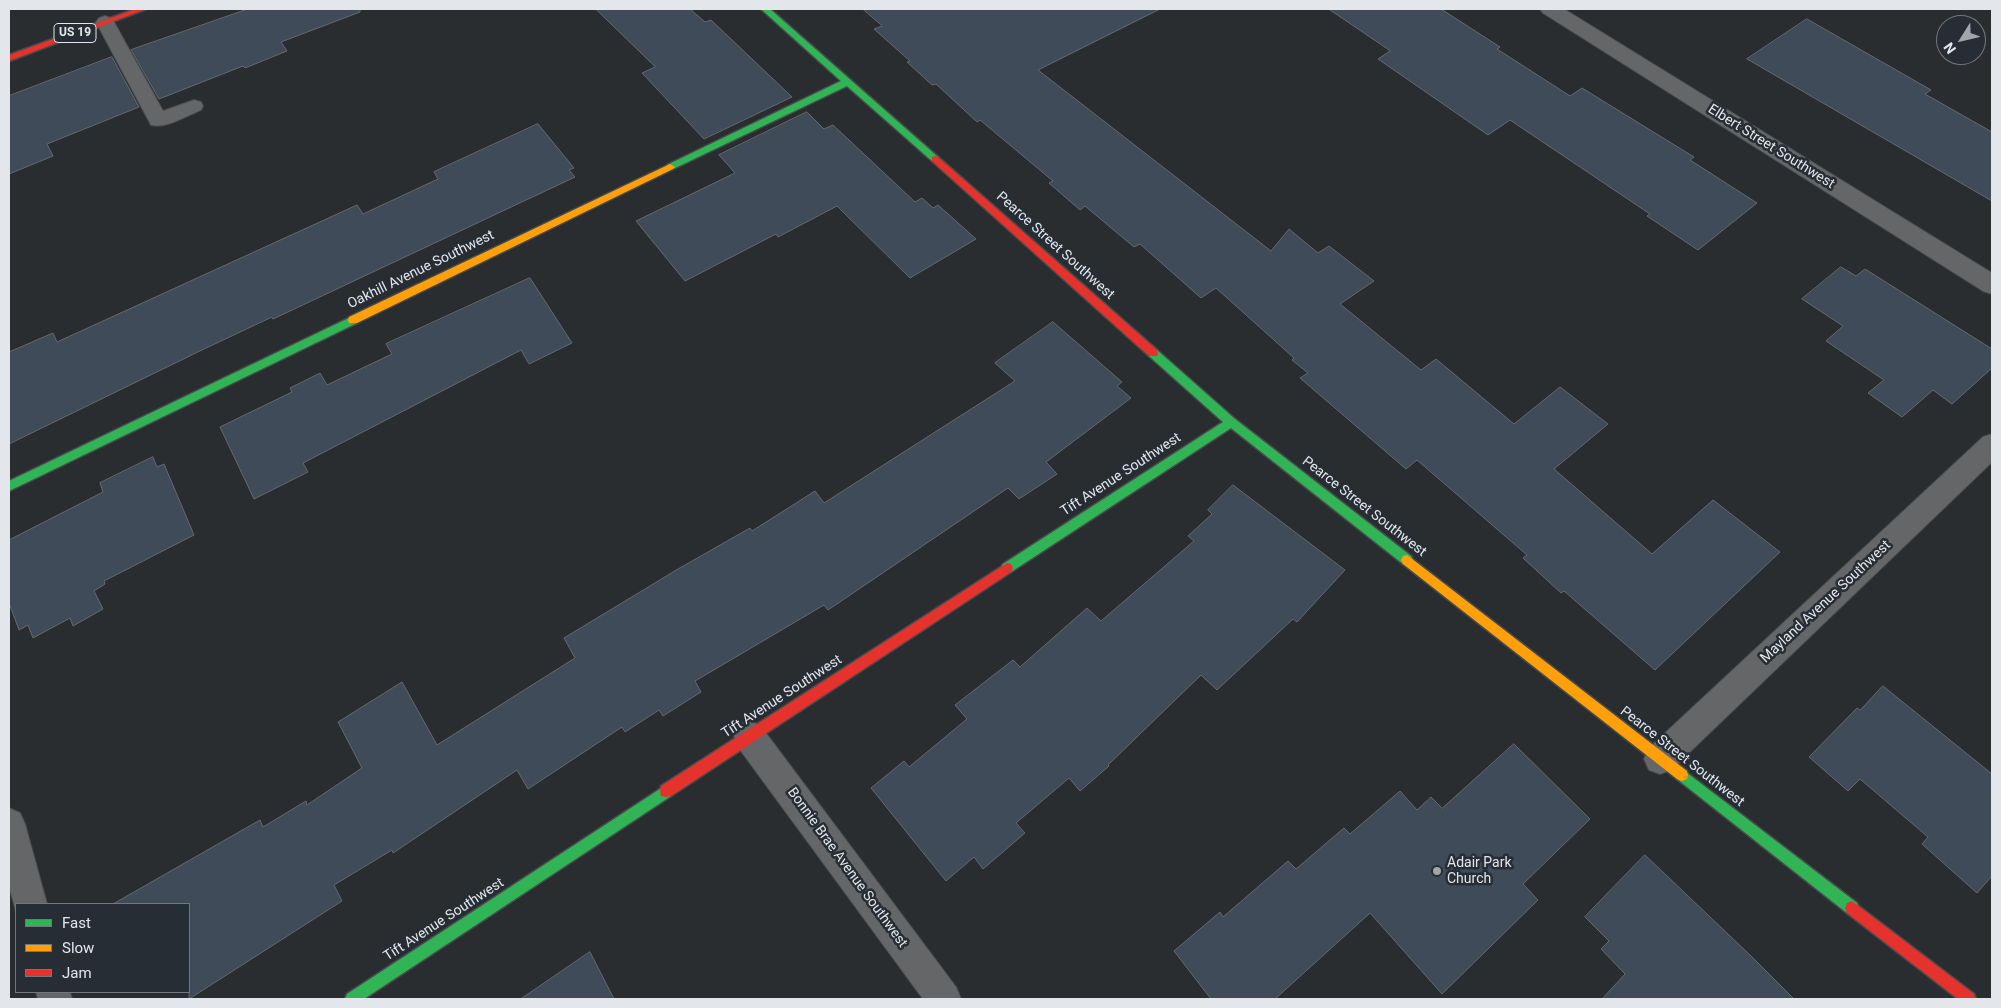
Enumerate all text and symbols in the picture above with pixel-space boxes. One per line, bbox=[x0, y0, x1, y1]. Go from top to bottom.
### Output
north arrow bbox=[1936, 15, 1986, 65]
road number: US 19 bbox=[54, 23, 96, 42]
text: N bbox=[1940, 40, 1959, 57]
street label: Elbert Street Southwest bbox=[1705, 101, 1837, 193]
street label: Pearce Street Southwest bbox=[992, 189, 1118, 303]
street label: Oakhill Avenue Southwest bbox=[345, 227, 497, 313]
street label: Tift Avenue Southwest bbox=[1058, 430, 1184, 520]
street label: Pearce Street Southwest bbox=[1299, 453, 1429, 561]
street label: Mayland Avenue Southwest bbox=[1757, 537, 1895, 667]
street label: Tift Avenue Southwest bbox=[719, 652, 845, 742]
street label: Pearce Street Southwest bbox=[1617, 703, 1747, 811]
street label: Bonnie Brae Avenue Southwest bbox=[783, 785, 911, 951]
place label: Adair Park Church bbox=[1447, 855, 1511, 888]
marker: Adair Park Church bbox=[1431, 865, 1443, 877]
street label: Tift Avenue Southwest bbox=[381, 875, 507, 965]
legend bbox=[15, 903, 190, 993]
text: Fast bbox=[62, 914, 91, 932]
text: Slow bbox=[62, 939, 94, 957]
text: Jam bbox=[62, 964, 92, 982]

